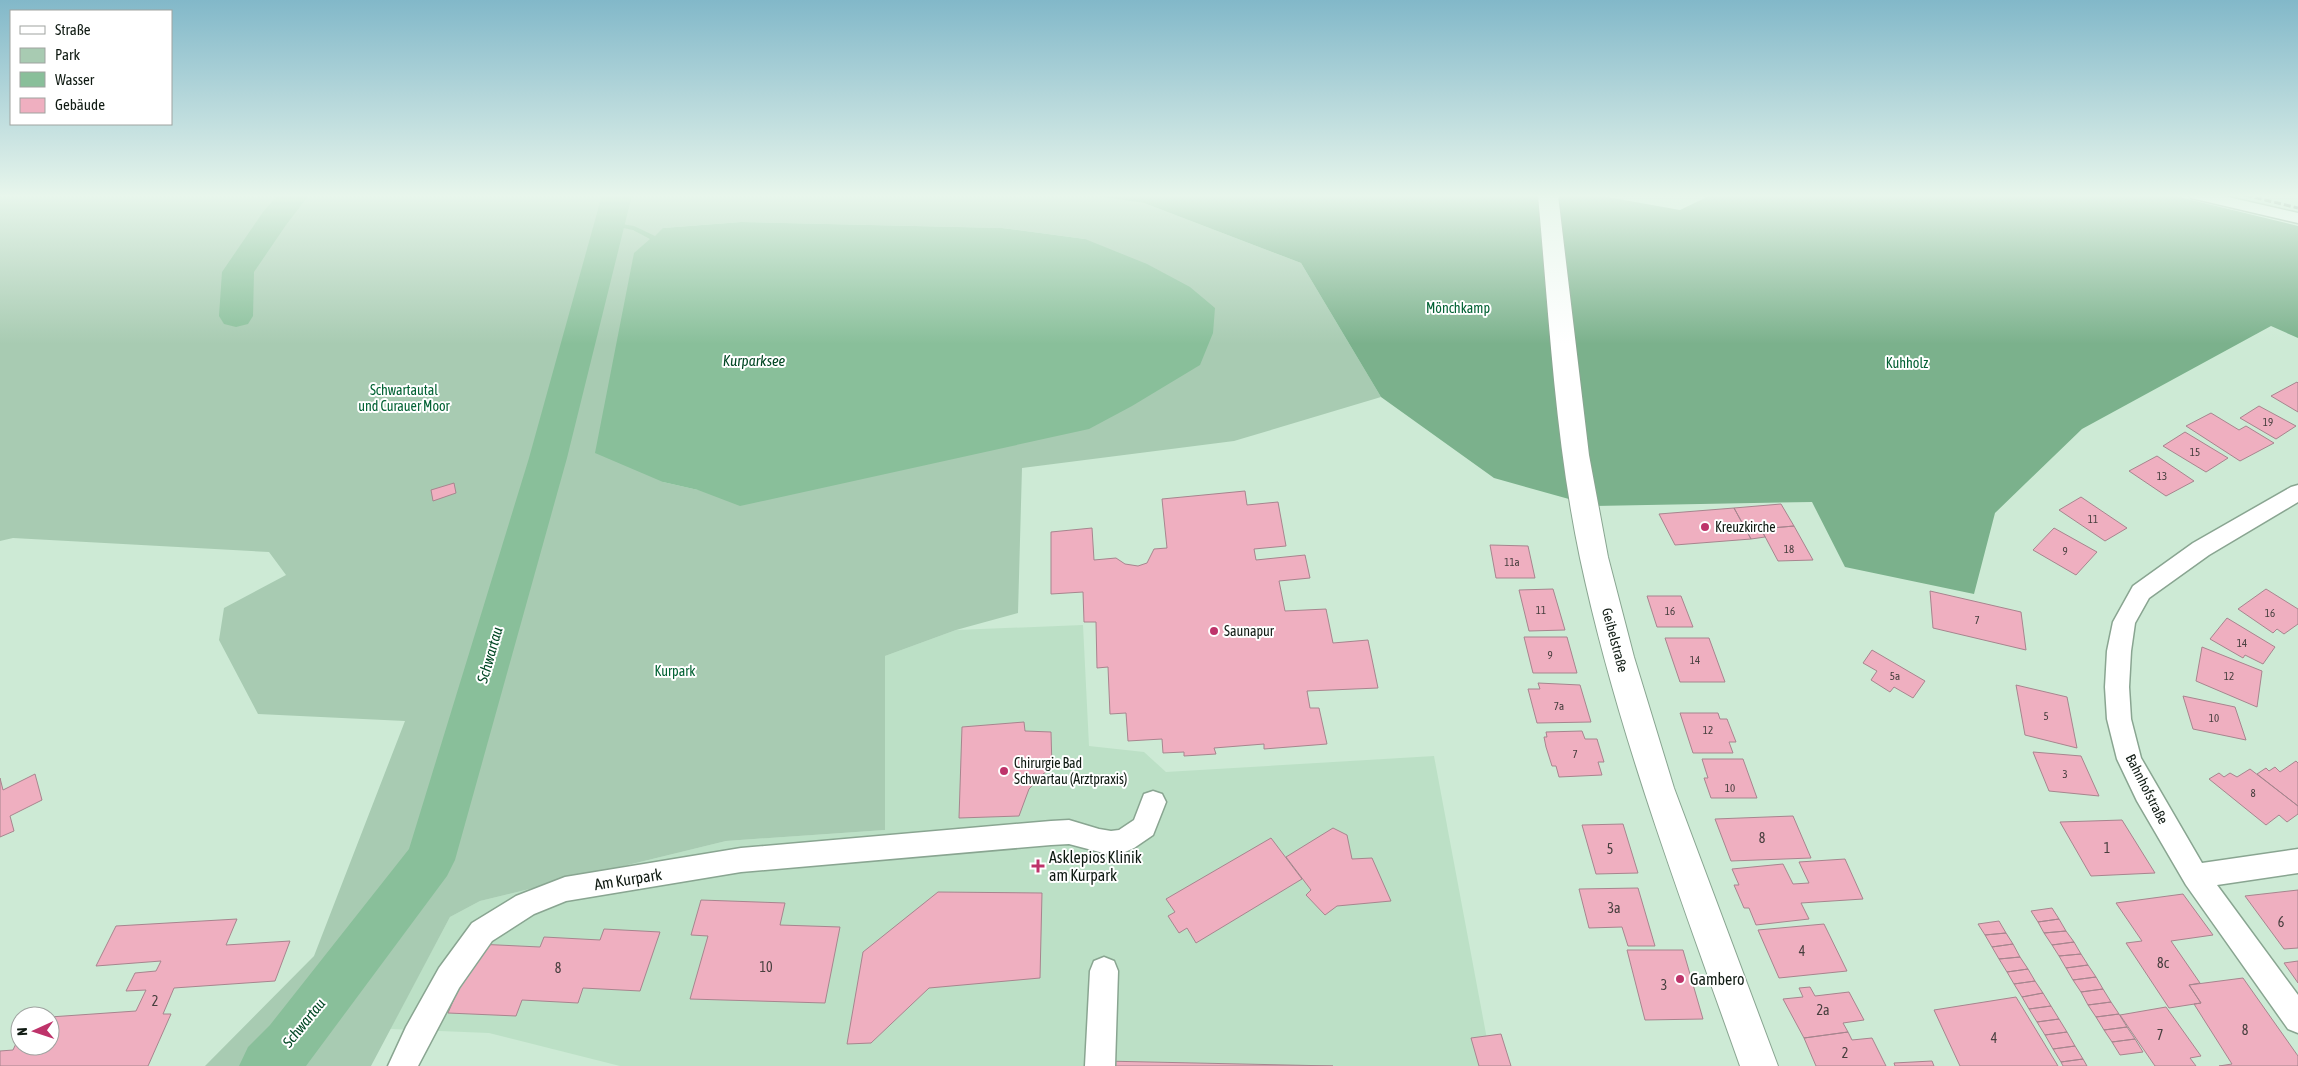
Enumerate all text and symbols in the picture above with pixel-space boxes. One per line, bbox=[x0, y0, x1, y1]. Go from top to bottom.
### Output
legend bbox=[10, 10, 172, 125]
text: Straße bbox=[55, 21, 91, 38]
text: Park bbox=[55, 46, 80, 63]
text: Wasser bbox=[55, 71, 95, 88]
text: Gebäude bbox=[55, 96, 105, 113]
park label: Mönchkamp bbox=[1426, 300, 1490, 316]
water label: Kurparksee bbox=[723, 352, 785, 369]
park label: Kuhholz bbox=[1886, 355, 1928, 371]
park label: Schwartautal und Curauer Moor bbox=[358, 382, 451, 414]
house number: 19 bbox=[2263, 416, 2273, 428]
house number: 15 bbox=[2190, 446, 2200, 458]
house number: 13 bbox=[2157, 470, 2167, 482]
house number: 11 bbox=[2088, 513, 2098, 525]
place label: Kreuzkirche bbox=[1715, 519, 1776, 535]
marker: Kreuzkirche bbox=[1699, 521, 1711, 533]
house number: 18 bbox=[1784, 543, 1794, 555]
house number: 9 bbox=[2062, 545, 2068, 557]
house number: 11a bbox=[1504, 556, 1520, 568]
house number: 11 bbox=[1536, 604, 1546, 616]
house number: 16 bbox=[1665, 605, 1675, 617]
street label: Geibelstraße bbox=[1599, 606, 1631, 674]
house number: 16 bbox=[2265, 607, 2275, 619]
house number: 7 bbox=[1974, 614, 1980, 626]
place label: Saunapur bbox=[1224, 623, 1275, 639]
water label: Schwartau bbox=[473, 625, 506, 686]
marker: Saunapur bbox=[1208, 625, 1220, 637]
house number: 14 bbox=[2237, 637, 2247, 649]
house number: 9 bbox=[1547, 649, 1553, 661]
house number: 14 bbox=[1690, 654, 1700, 666]
park label: Kurpark bbox=[654, 663, 696, 679]
house number: 5a bbox=[1890, 670, 1900, 682]
house number: 12 bbox=[2224, 670, 2234, 682]
house number: 7a bbox=[1554, 700, 1564, 712]
house number: 5 bbox=[2043, 710, 2049, 722]
house number: 10 bbox=[2209, 712, 2219, 724]
house number: 12 bbox=[1703, 724, 1713, 736]
house number: 7 bbox=[1572, 748, 1578, 760]
street label: Bahnhofstraße bbox=[2123, 751, 2171, 827]
place label: Chirurgie Bad Schwartau (Arztpraxis) bbox=[1014, 755, 1127, 787]
marker: Chirurgie Bad Schwartau (Arztpraxis) bbox=[998, 765, 1010, 777]
house number: 3 bbox=[2062, 768, 2068, 780]
house number: 10 bbox=[1725, 782, 1735, 794]
house number: 8 bbox=[2250, 787, 2256, 799]
house number: 8 bbox=[1759, 830, 1766, 846]
house number: 1 bbox=[2104, 840, 2110, 856]
house number: 5 bbox=[1607, 841, 1613, 857]
place label: Asklepios Klinik am Kurpark bbox=[1049, 848, 1142, 885]
marker: Asklepios Klinik am Kurpark bbox=[1031, 859, 1045, 873]
street label: Am Kurpark bbox=[593, 865, 663, 894]
house number: 3a bbox=[1607, 900, 1621, 916]
house number: 6 bbox=[2278, 914, 2285, 930]
house number: 4 bbox=[1799, 943, 1806, 959]
house number: 8c bbox=[2157, 955, 2170, 971]
house number: 10 bbox=[759, 959, 773, 975]
house number: 8 bbox=[555, 960, 562, 976]
place label: Gambero bbox=[1690, 970, 1745, 988]
marker: Gambero bbox=[1674, 973, 1686, 985]
house number: 3 bbox=[1661, 977, 1667, 993]
house number: 2 bbox=[152, 993, 158, 1009]
water label: Schwartau bbox=[278, 995, 328, 1051]
house number: 2a bbox=[1816, 1002, 1830, 1018]
north arrow bbox=[10, 1006, 60, 1056]
house number: 8 bbox=[2242, 1022, 2249, 1038]
text: N bbox=[14, 1027, 30, 1036]
house number: 7 bbox=[2157, 1027, 2163, 1043]
house number: 4 bbox=[1991, 1030, 1998, 1046]
house number: 2 bbox=[1842, 1045, 1848, 1061]

